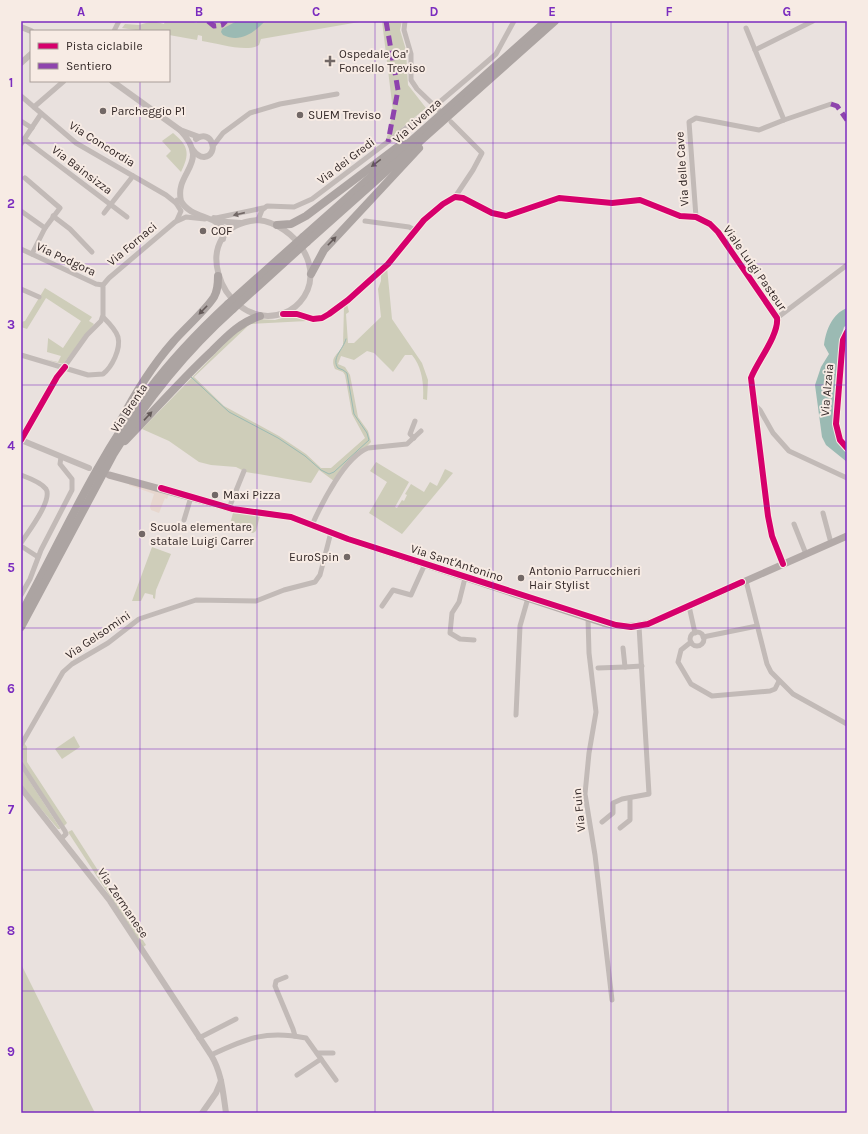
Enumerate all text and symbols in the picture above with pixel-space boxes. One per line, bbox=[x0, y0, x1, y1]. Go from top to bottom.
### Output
text: A bbox=[77, 4, 85, 19]
text: B bbox=[195, 4, 203, 19]
text: C bbox=[312, 4, 320, 19]
text: D bbox=[430, 4, 439, 19]
text: E bbox=[548, 4, 556, 19]
text: F bbox=[665, 4, 673, 19]
text: G bbox=[783, 4, 791, 19]
legend bbox=[30, 30, 170, 82]
text: Pista ciclabile bbox=[66, 39, 143, 53]
place label: Ospedale Ca' Foncello Treviso bbox=[339, 47, 425, 75]
marker: Ospedale Ca' Foncello Treviso bbox=[324, 55, 336, 67]
text: Sentiero bbox=[66, 59, 112, 73]
text: 1 bbox=[9, 75, 13, 90]
street label: Via Livenza bbox=[390, 95, 444, 147]
place label: Parcheggio P1 bbox=[111, 104, 185, 118]
marker: Parcheggio P1 bbox=[98, 106, 108, 116]
place label: SUEM Treviso bbox=[308, 108, 381, 122]
marker: SUEM Treviso bbox=[295, 110, 305, 120]
street label: Via Concordia bbox=[66, 118, 138, 170]
street label: Via delle Cave bbox=[672, 131, 692, 207]
street label: Via dei Gredi bbox=[314, 135, 378, 187]
street label: Via Bainsizza bbox=[49, 143, 115, 197]
one-way arrow bbox=[370, 159, 381, 167]
text: 2 bbox=[7, 196, 15, 211]
one-way arrow bbox=[233, 211, 245, 217]
street label: Via Fornaci bbox=[104, 219, 160, 269]
street label: Viale Luigi Pasteur bbox=[720, 223, 790, 314]
place label: COF bbox=[211, 224, 232, 238]
marker: COF bbox=[198, 226, 208, 236]
one-way arrow bbox=[327, 236, 337, 246]
street label: Via Podgora bbox=[34, 239, 98, 279]
one-way arrow bbox=[198, 305, 207, 315]
text: 3 bbox=[7, 317, 15, 332]
street label: Via Alzaia bbox=[818, 363, 836, 417]
street label: Via Brenta bbox=[108, 381, 150, 435]
one-way arrow bbox=[144, 411, 153, 421]
text: 4 bbox=[7, 438, 15, 453]
place label: Maxi Pizza bbox=[223, 488, 281, 502]
marker: Maxi Pizza bbox=[210, 490, 220, 500]
place label: Scuola elementare statale Luigi Carrer bbox=[150, 520, 254, 548]
marker: Scuola elementare statale Luigi Carrer bbox=[137, 529, 147, 539]
street label: Via Sant'Antonino bbox=[409, 541, 505, 585]
place label: EuroSpin bbox=[289, 550, 339, 564]
marker: EuroSpin bbox=[342, 552, 352, 562]
text: 5 bbox=[7, 560, 15, 575]
place label: Antonio Parrucchieri Hair Stylist bbox=[529, 564, 641, 592]
marker: Antonio Parrucchieri Hair Stylist bbox=[516, 573, 526, 583]
street label: Via Gelsomini bbox=[63, 608, 133, 662]
text: 6 bbox=[7, 681, 15, 696]
street label: Via Fuin bbox=[570, 787, 588, 833]
text: 7 bbox=[8, 802, 15, 817]
street label: Via Zermanese bbox=[95, 865, 151, 941]
text: 8 bbox=[7, 923, 15, 938]
text: 9 bbox=[7, 1044, 15, 1059]

